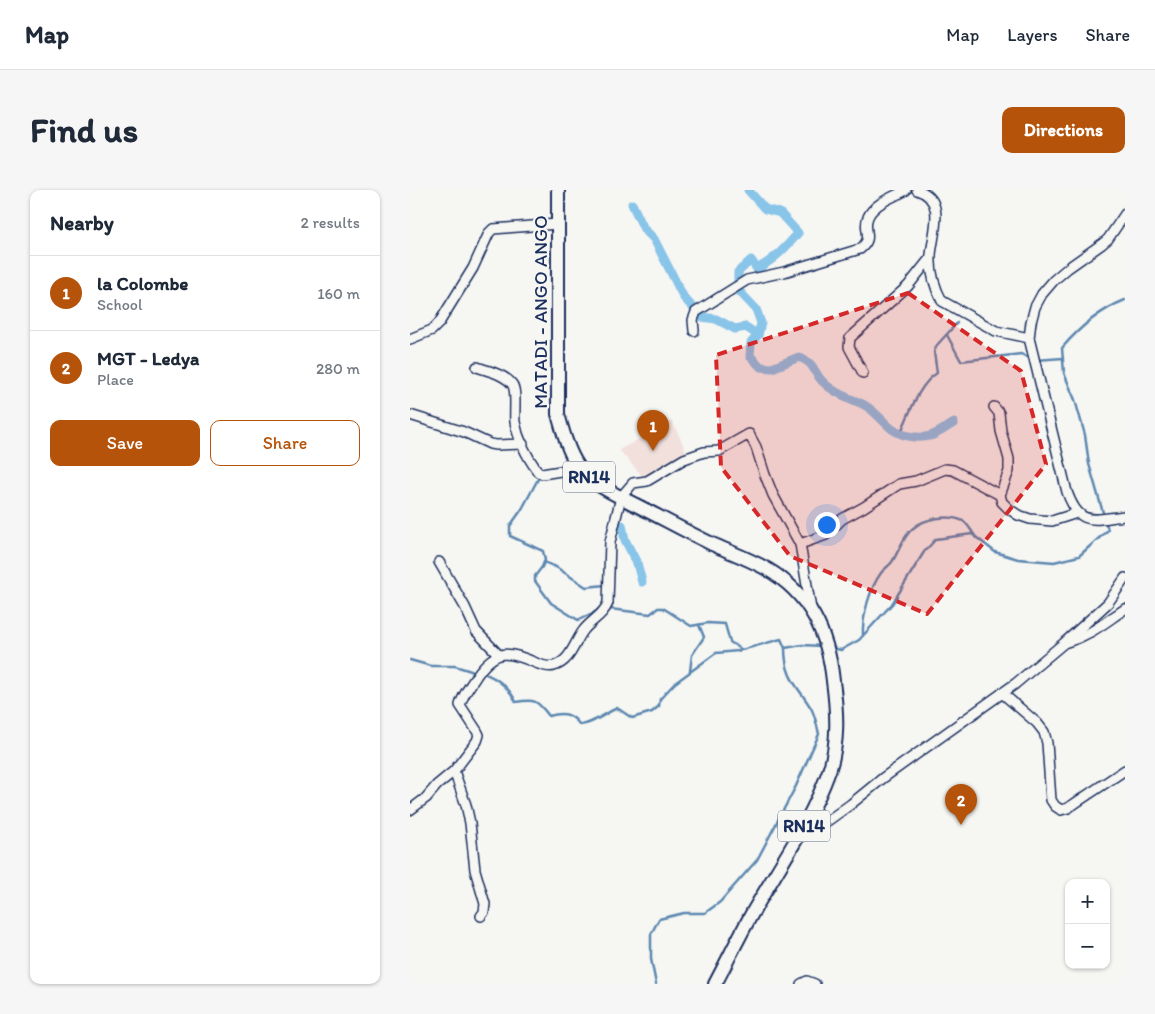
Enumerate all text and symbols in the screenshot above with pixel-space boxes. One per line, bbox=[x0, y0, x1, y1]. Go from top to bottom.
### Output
text: Map bbox=[25, 20, 69, 49]
text: Map bbox=[946, 24, 979, 46]
text: Layers bbox=[1007, 24, 1057, 46]
text: Share bbox=[1085, 24, 1130, 46]
button: Directions bbox=[1002, 107, 1125, 153]
text: Find us bbox=[30, 109, 138, 151]
text: Nearby bbox=[50, 210, 114, 235]
text: 2 results bbox=[300, 213, 360, 232]
street label: MATADI - ANGO ANGO bbox=[529, 215, 552, 409]
text: la Colombe bbox=[97, 272, 188, 295]
text: 1 bbox=[62, 284, 70, 303]
text: 160 m bbox=[317, 284, 360, 303]
text: School bbox=[97, 295, 143, 314]
text: MGT - Ledya bbox=[97, 347, 199, 370]
text: 2 bbox=[62, 359, 70, 378]
text: 280 m bbox=[316, 359, 360, 378]
text: Place bbox=[97, 370, 134, 389]
pin: 1 bbox=[637, 410, 669, 451]
button: Save bbox=[50, 420, 200, 466]
button: Share bbox=[210, 420, 360, 466]
road number: RN14 bbox=[563, 462, 615, 492]
your location bbox=[814, 512, 840, 538]
pin: 2 bbox=[945, 784, 977, 825]
road number: RN14 bbox=[778, 810, 830, 842]
map controls bbox=[1065, 879, 1110, 969]
button: + bbox=[1065, 879, 1110, 924]
button: − bbox=[1065, 924, 1110, 969]

